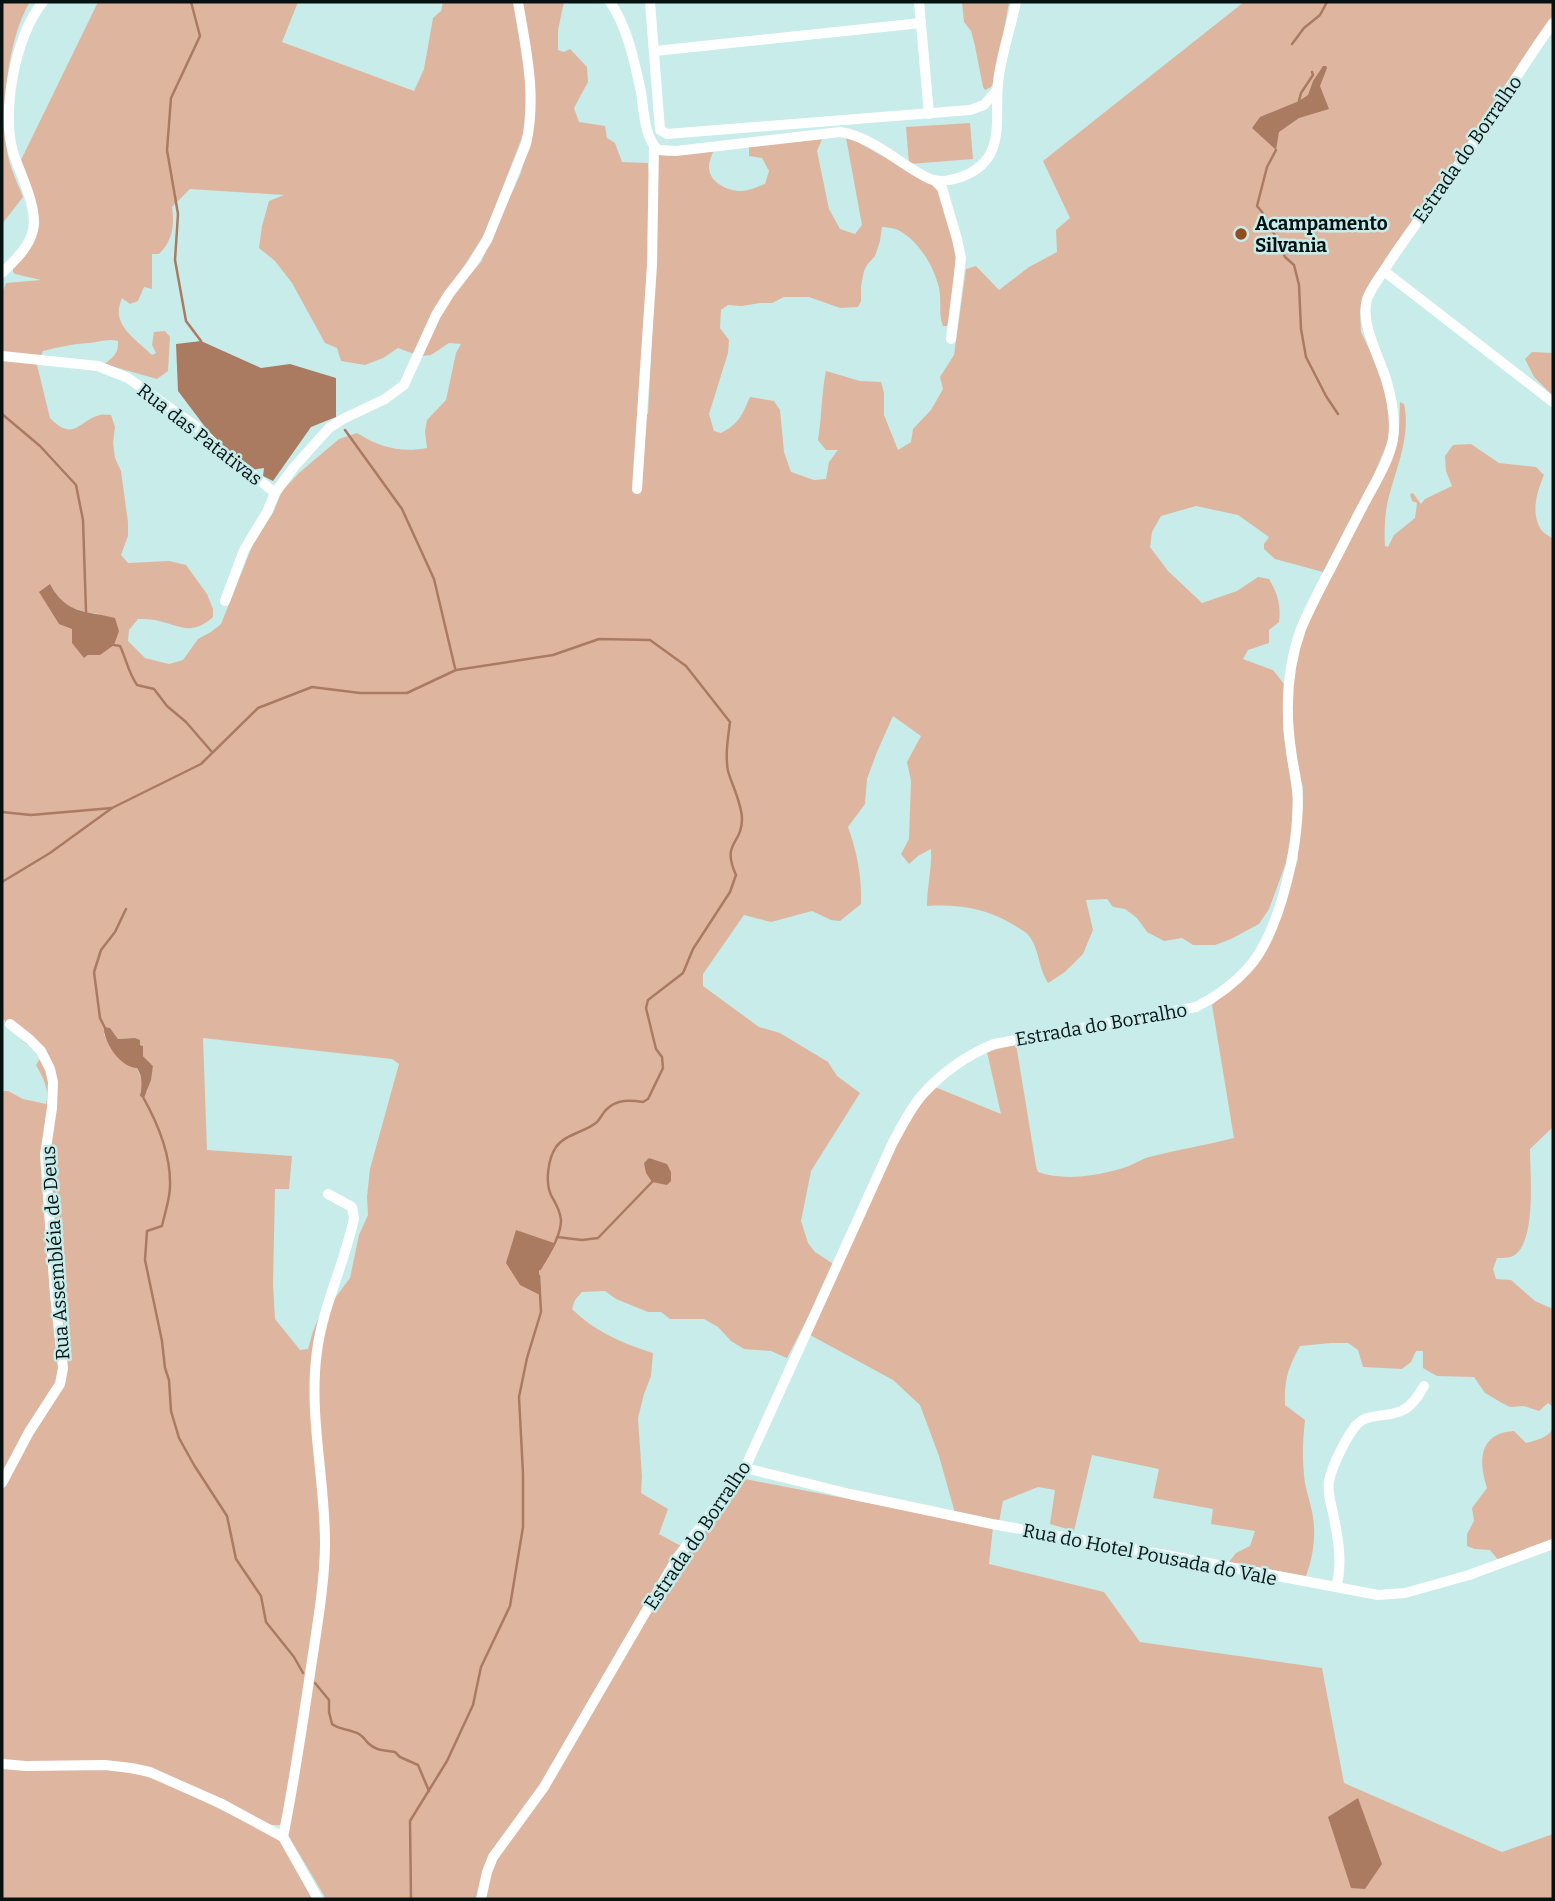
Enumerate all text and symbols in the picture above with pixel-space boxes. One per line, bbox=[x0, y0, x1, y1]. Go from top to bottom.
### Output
street label: Estrada do Borralho bbox=[1408, 71, 1527, 227]
place label: Acampamento Silvania bbox=[1255, 212, 1388, 257]
marker: Acampamento Silvania bbox=[1233, 226, 1249, 242]
street label: Rua das Patativas bbox=[133, 379, 267, 490]
street label: Estrada do Borralho bbox=[1013, 998, 1189, 1051]
street label: Rua Assembléia de Deus bbox=[37, 1145, 74, 1361]
street label: Estrada do Borralho bbox=[639, 1457, 756, 1614]
street label: Rua do Hotel Pousada do Vale bbox=[1021, 1519, 1279, 1590]

